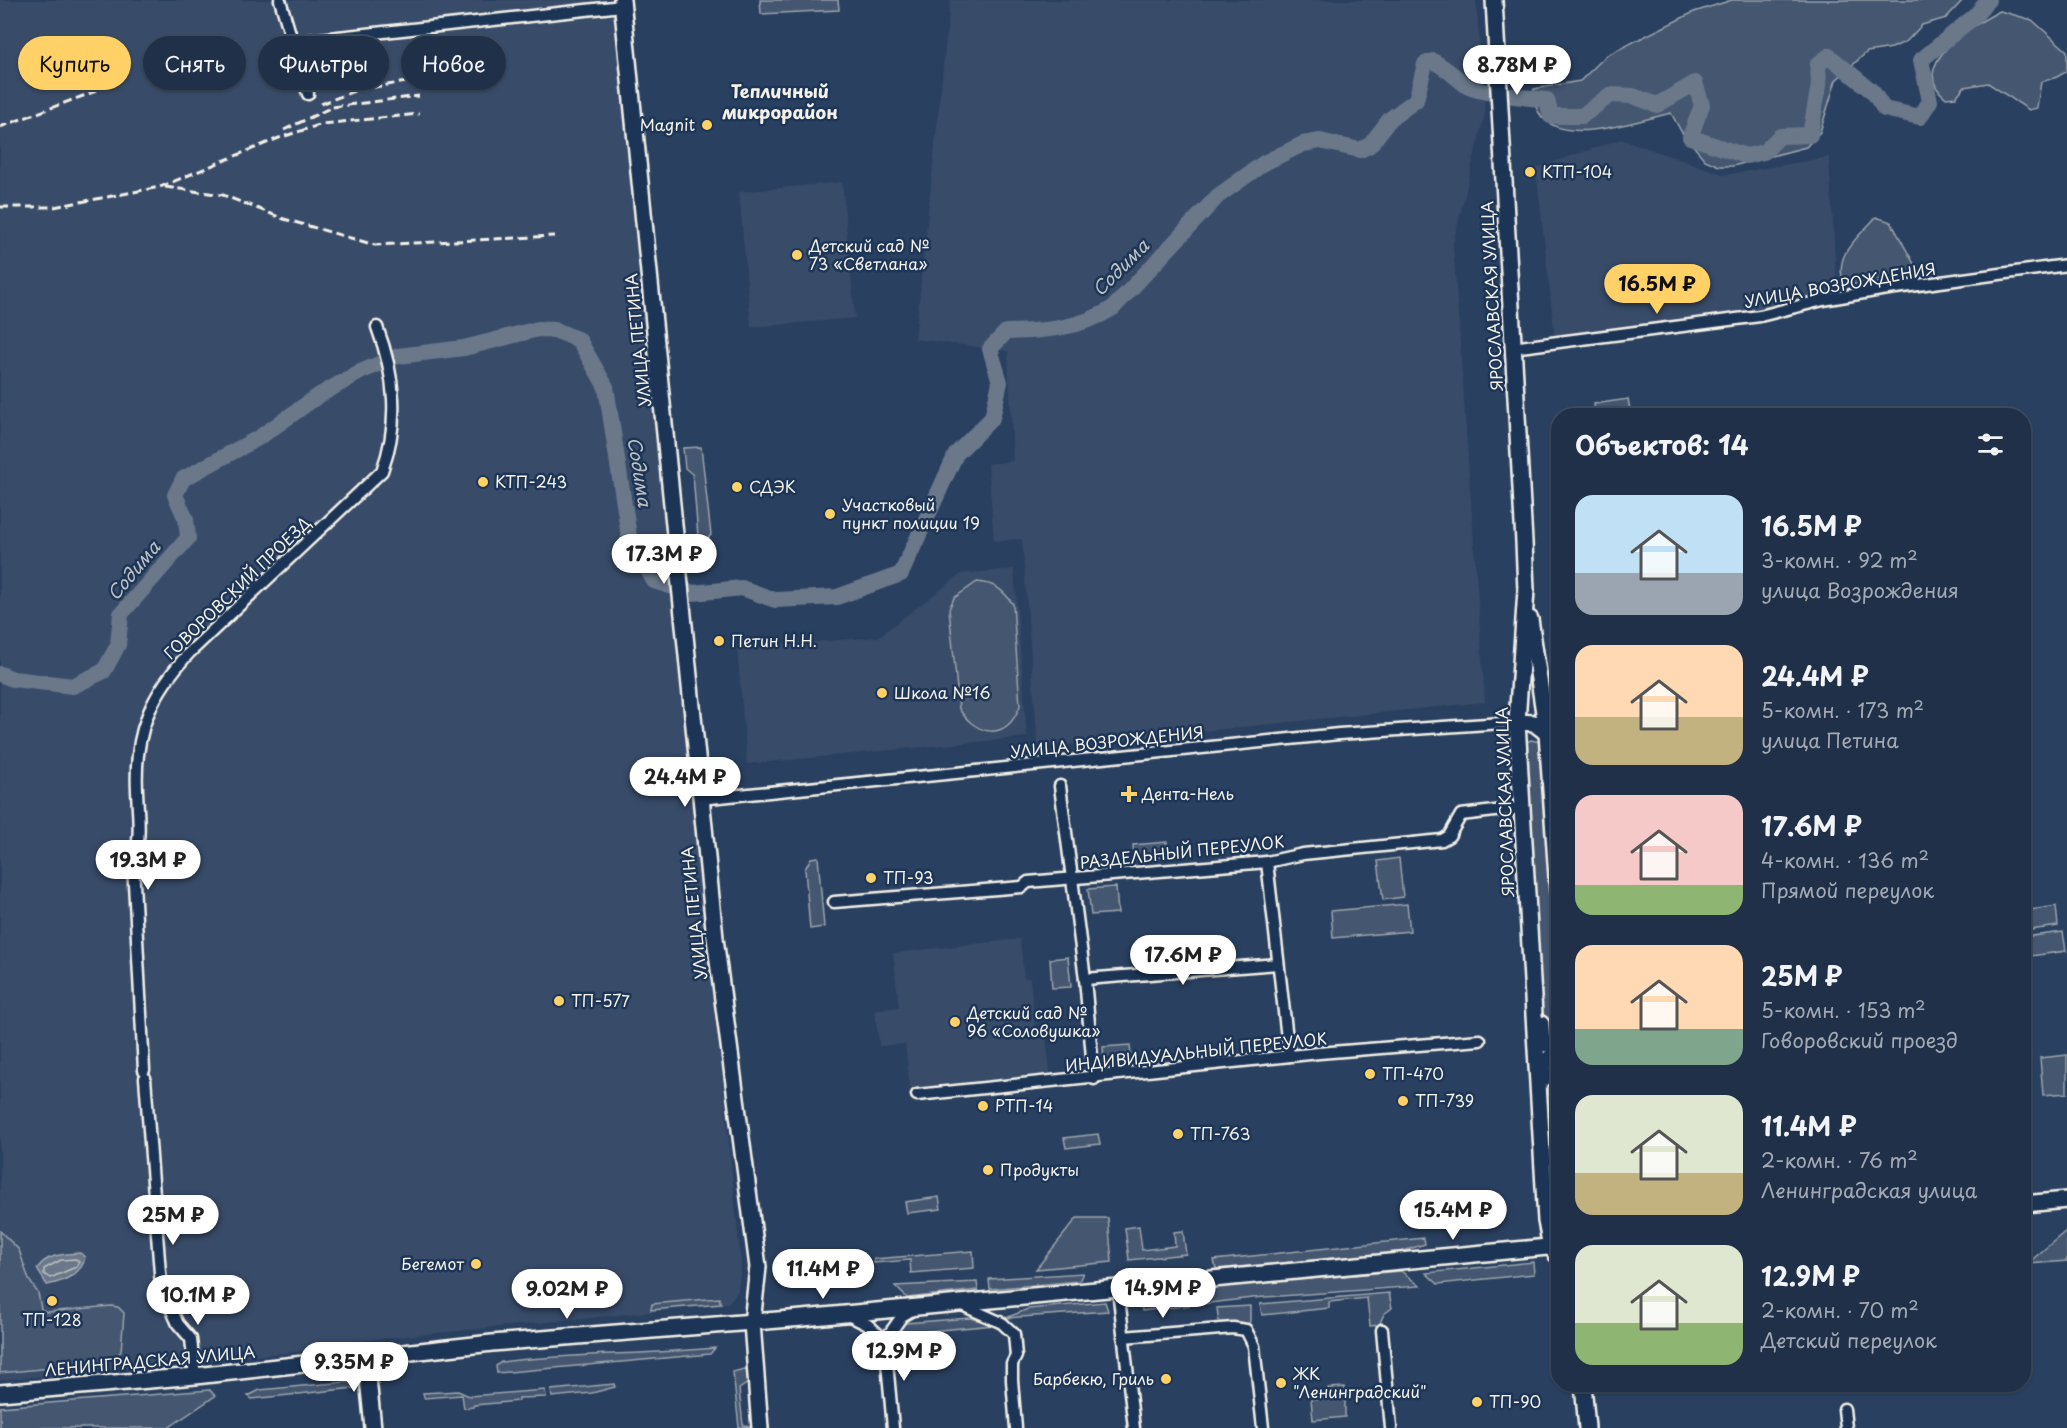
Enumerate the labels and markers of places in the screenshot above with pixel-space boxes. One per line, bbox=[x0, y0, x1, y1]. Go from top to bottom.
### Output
pin: 8.78M ₽ bbox=[1462, 45, 1572, 96]
place label: Magnit bbox=[640, 112, 695, 136]
marker: Magnit bbox=[700, 118, 714, 132]
place label: КТП-104 bbox=[1542, 159, 1612, 183]
marker: КТП-104 bbox=[1523, 165, 1537, 179]
place label: Детский сад № 73 «Светлана» bbox=[808, 233, 930, 275]
marker: Детский сад № 73 «Светлана» bbox=[790, 248, 804, 262]
pin: 16.5M ₽ bbox=[1602, 264, 1712, 315]
place label: КТП-243 bbox=[495, 469, 567, 493]
place label: СДЭК bbox=[749, 474, 796, 498]
marker: КТП-243 bbox=[476, 475, 490, 489]
marker: СДЭК bbox=[730, 480, 744, 494]
place label: Участковый пункт полиции 19 bbox=[842, 492, 980, 534]
marker: Участковый пункт полиции 19 bbox=[823, 507, 837, 521]
pin: 17.3M ₽ bbox=[609, 534, 719, 585]
place label: Петин Н.Н. bbox=[731, 628, 817, 652]
marker: Петин Н.Н. bbox=[712, 634, 726, 648]
place label: Школа №16 bbox=[894, 680, 991, 704]
marker: Школа №16 bbox=[875, 686, 889, 700]
pin: 24.4M ₽ bbox=[630, 757, 740, 808]
place label: Дента-Нель bbox=[1141, 781, 1234, 805]
marker: Дента-Нель bbox=[1120, 785, 1138, 803]
pin: 19.3M ₽ bbox=[93, 840, 203, 891]
place label: ТП-93 bbox=[883, 865, 934, 889]
marker: ТП-93 bbox=[864, 871, 878, 885]
pin: 17.6M ₽ bbox=[1128, 935, 1238, 986]
place label: ТП-577 bbox=[571, 988, 630, 1012]
marker: ТП-577 bbox=[552, 994, 566, 1008]
place label: Детский сад № 96 «Соловушка» bbox=[966, 1000, 1100, 1042]
marker: Детский сад № 96 «Соловушка» bbox=[948, 1015, 962, 1029]
place label: ТП-470 bbox=[1382, 1061, 1444, 1085]
marker: ТП-470 bbox=[1363, 1067, 1377, 1081]
place label: ТП-739 bbox=[1415, 1088, 1474, 1112]
place label: РТП-14 bbox=[995, 1093, 1053, 1117]
marker: ТП-739 bbox=[1396, 1094, 1410, 1108]
marker: РТП-14 bbox=[976, 1099, 990, 1113]
place label: ТП-763 bbox=[1190, 1121, 1250, 1145]
marker: ТП-763 bbox=[1171, 1127, 1185, 1141]
place label: Продукты bbox=[1000, 1157, 1079, 1181]
marker: Продукты bbox=[981, 1163, 995, 1177]
pin: 15.4M ₽ bbox=[1398, 1190, 1508, 1241]
pin: 25M ₽ bbox=[131, 1195, 215, 1246]
pin: 11.4M ₽ bbox=[768, 1249, 878, 1300]
place label: Бегемот bbox=[401, 1251, 464, 1275]
marker: Бегемот bbox=[469, 1257, 483, 1271]
pin: 14.9M ₽ bbox=[1108, 1268, 1218, 1319]
pin: 9.02M ₽ bbox=[512, 1269, 622, 1320]
pin: 10.1M ₽ bbox=[143, 1275, 253, 1326]
marker: ТП-128 bbox=[45, 1294, 59, 1308]
place label: ТП-128 bbox=[22, 1307, 82, 1331]
pin: 12.9M ₽ bbox=[849, 1331, 959, 1382]
pin: 9.35M ₽ bbox=[299, 1342, 409, 1393]
place label: ЖК "Ленинградский" bbox=[1292, 1361, 1427, 1403]
place label: Барбекю, Гриль bbox=[1033, 1366, 1154, 1390]
marker: Барбекю, Гриль bbox=[1159, 1372, 1173, 1386]
marker: ЖК "Ленинградский" bbox=[1274, 1376, 1288, 1390]
place label: ТП-90 bbox=[1489, 1389, 1541, 1413]
marker: ТП-90 bbox=[1470, 1395, 1484, 1409]

